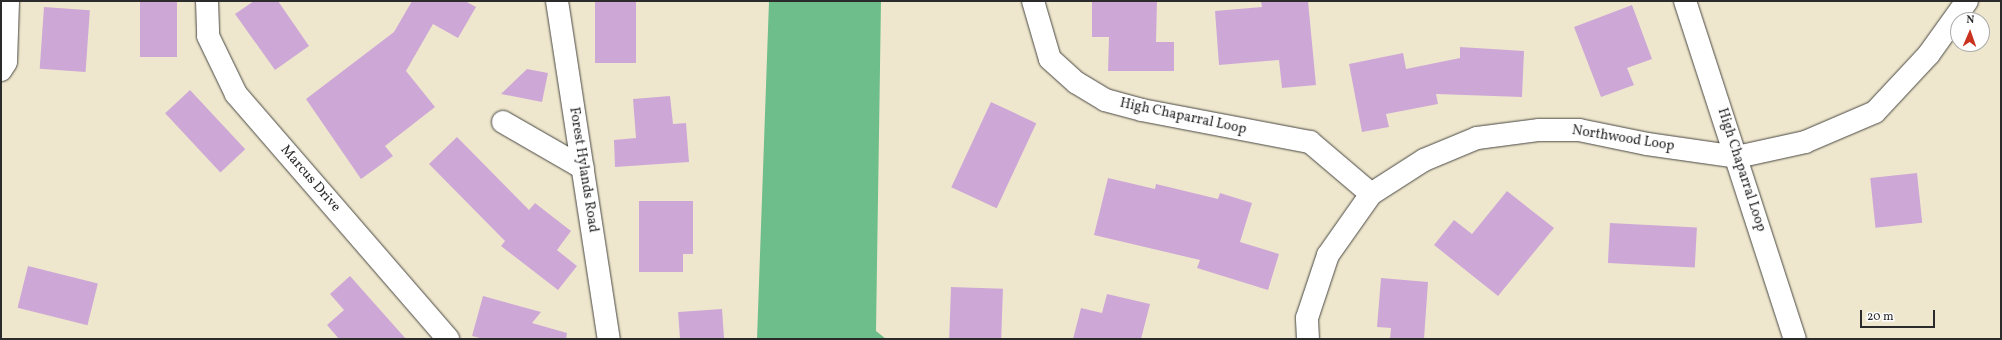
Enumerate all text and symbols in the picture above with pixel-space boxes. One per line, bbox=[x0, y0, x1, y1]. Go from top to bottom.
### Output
north arrow bbox=[1950, 12, 1990, 52]
text: N bbox=[1966, 13, 1975, 28]
street label: High Chaparral Loop bbox=[1118, 95, 1248, 139]
street label: Forest Hylands Road bbox=[565, 106, 601, 234]
street label: High Chaparral Loop bbox=[1713, 106, 1769, 234]
street label: Northwood Loop bbox=[1571, 123, 1675, 155]
street label: Marcus Drive bbox=[276, 142, 344, 216]
scale bar bbox=[1862, 302, 1937, 328]
text: 20 m bbox=[1867, 309, 1894, 325]

